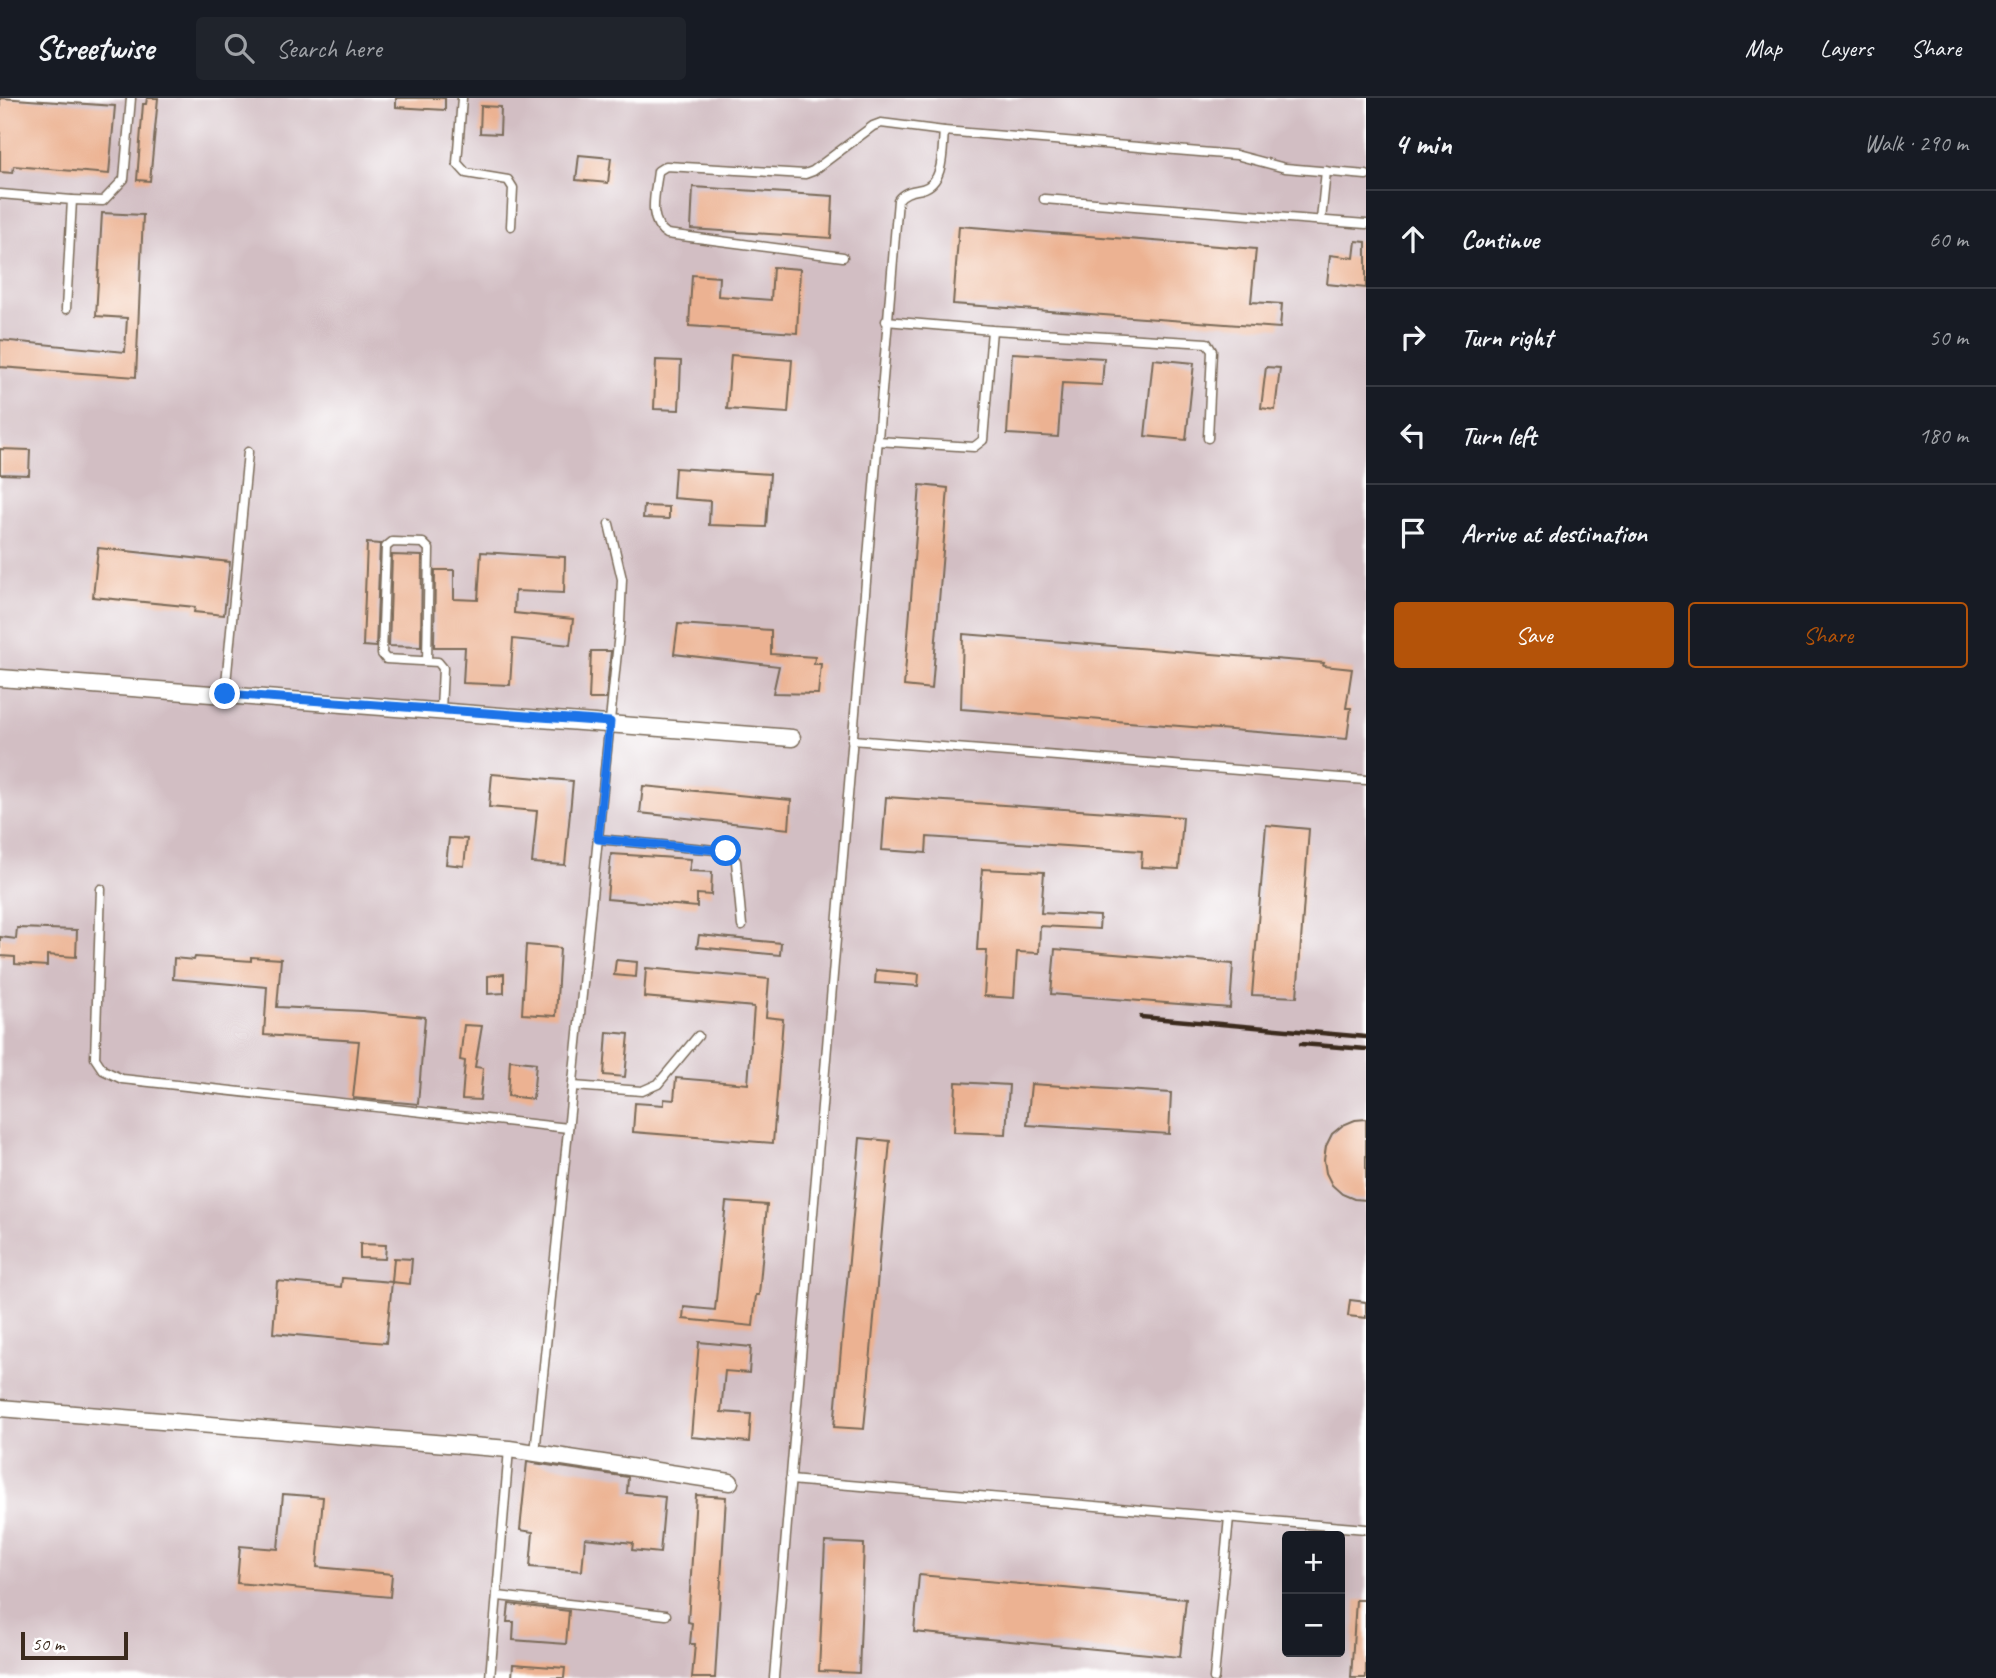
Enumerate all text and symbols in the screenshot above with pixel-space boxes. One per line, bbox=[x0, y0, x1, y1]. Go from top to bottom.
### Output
search box bbox=[196, 17, 686, 80]
text: Streetwise bbox=[35, 27, 154, 69]
icon: search bbox=[220, 29, 258, 67]
text: Search here bbox=[276, 32, 382, 65]
text: Map bbox=[1745, 33, 1782, 63]
text: Layers bbox=[1820, 33, 1873, 63]
text: Share bbox=[1911, 33, 1961, 63]
text: 4 min bbox=[1394, 125, 1451, 163]
text: Walk · 290 m bbox=[1864, 129, 1968, 158]
icon: ahead bbox=[1394, 220, 1432, 258]
text: Continue bbox=[1461, 223, 1539, 256]
text: 60 m bbox=[1929, 225, 1968, 254]
icon: right bbox=[1394, 318, 1432, 356]
text: Turn right bbox=[1461, 321, 1552, 354]
text: 50 m bbox=[1929, 323, 1968, 352]
icon: left bbox=[1394, 416, 1432, 454]
text: Turn left bbox=[1461, 419, 1536, 452]
text: 180 m bbox=[1919, 421, 1968, 450]
icon: arrive bbox=[1394, 514, 1432, 552]
text: Arrive at destination bbox=[1461, 517, 1647, 550]
button: Save bbox=[1394, 602, 1674, 668]
button: Share bbox=[1688, 602, 1968, 668]
route end bbox=[209, 678, 240, 709]
route start bbox=[710, 835, 741, 866]
map controls bbox=[1282, 1531, 1345, 1657]
button: + bbox=[1282, 1531, 1345, 1594]
button: − bbox=[1282, 1594, 1345, 1657]
scale bar bbox=[21, 1629, 128, 1661]
text: 50 m bbox=[32, 1632, 64, 1656]

